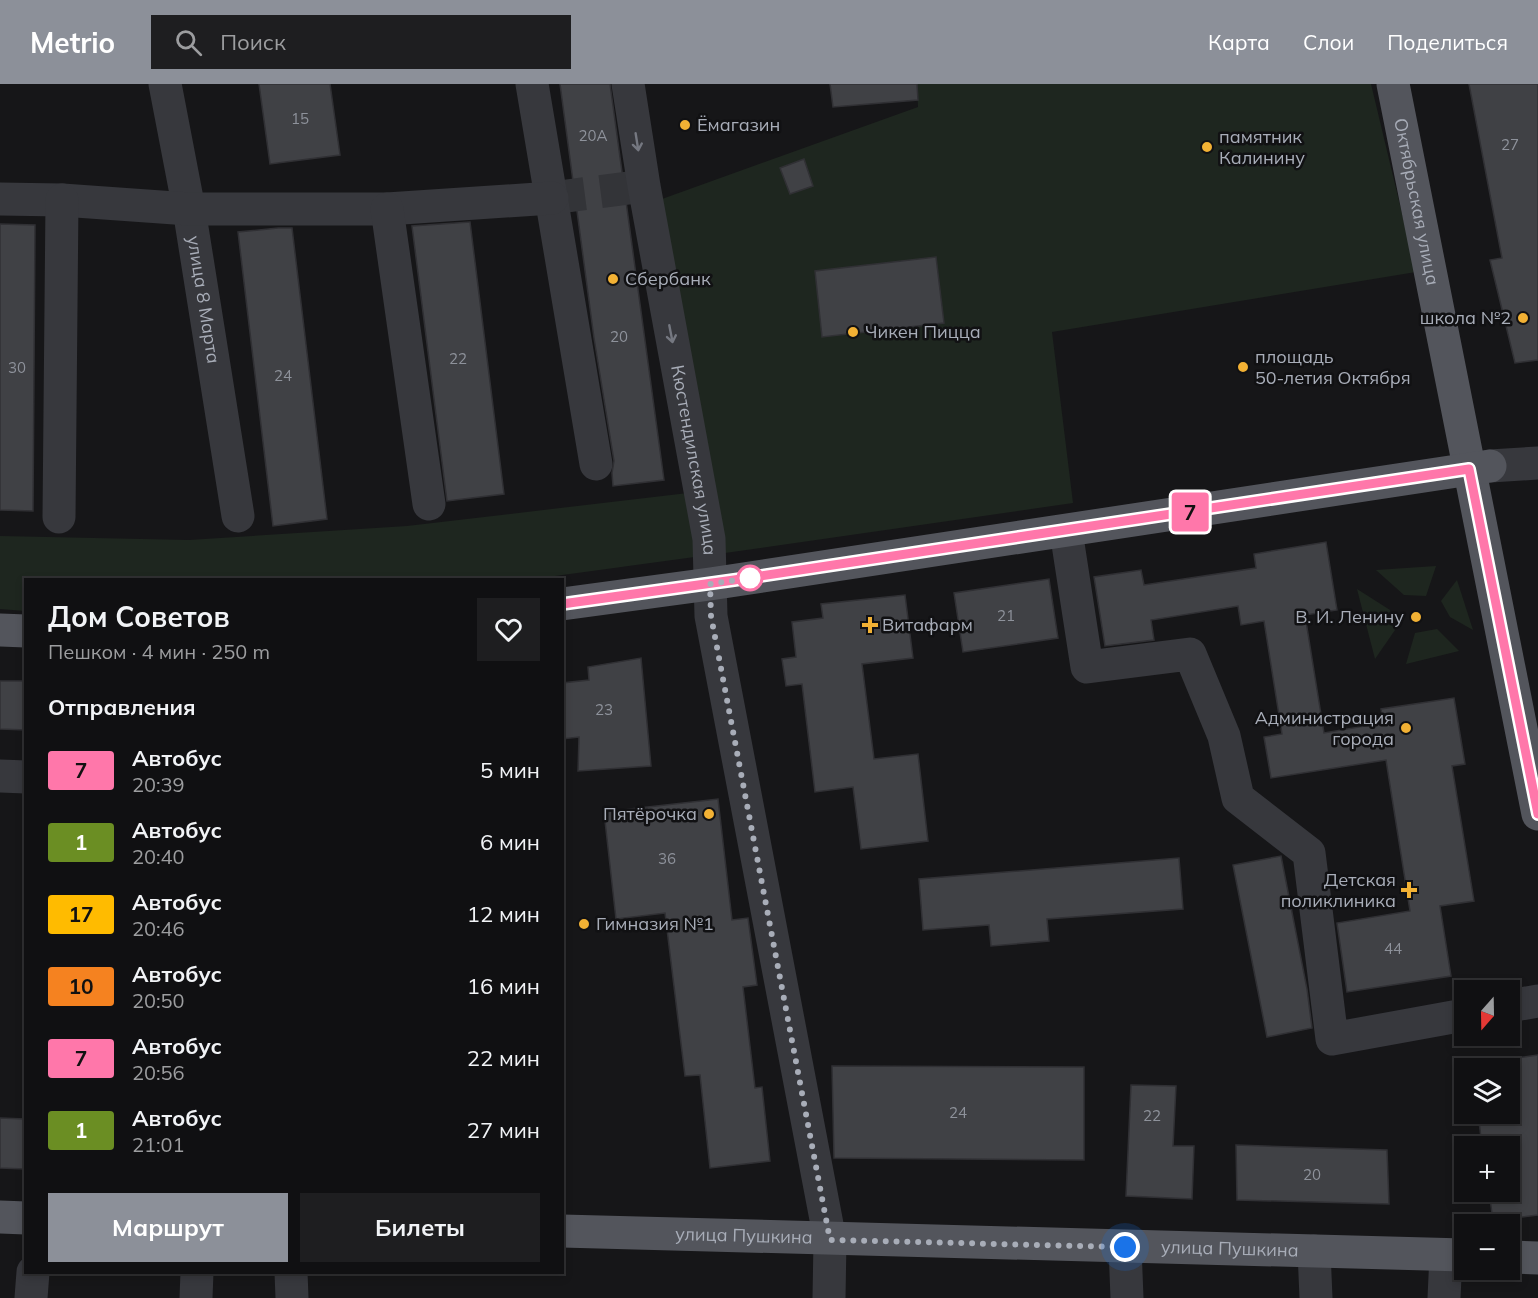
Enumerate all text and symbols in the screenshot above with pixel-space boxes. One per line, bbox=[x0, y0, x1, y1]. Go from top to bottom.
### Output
search box bbox=[151, 15, 571, 69]
text: Metrio bbox=[30, 25, 115, 60]
icon: search bbox=[172, 26, 205, 59]
text: Поиск bbox=[220, 28, 286, 56]
text: Карта bbox=[1208, 29, 1270, 55]
text: Слои bbox=[1303, 29, 1354, 55]
text: Поделиться bbox=[1387, 29, 1508, 55]
house number: 15 bbox=[291, 109, 309, 128]
place label: Ёмагазин bbox=[697, 113, 780, 136]
street label: Октябрьская улица bbox=[1389, 116, 1445, 287]
marker: Ёмагазин bbox=[678, 118, 692, 132]
place label: памятник Калинину bbox=[1219, 125, 1305, 169]
house number: 20А bbox=[578, 126, 608, 145]
one-way arrow bbox=[631, 131, 642, 151]
house number: 27 bbox=[1501, 135, 1519, 154]
marker: памятник Калинину bbox=[1200, 140, 1214, 154]
street label: улица 8 Марта bbox=[182, 234, 225, 365]
place label: Сбербанк bbox=[625, 267, 711, 290]
marker: Сбербанк bbox=[606, 272, 620, 286]
place label: школа №2 bbox=[1420, 306, 1511, 329]
marker: школа №2 bbox=[1516, 311, 1530, 325]
place label: Чикен Пицца bbox=[865, 320, 981, 343]
one-way arrow bbox=[666, 323, 677, 343]
marker: Чикен Пицца bbox=[846, 325, 860, 339]
house number: 20 bbox=[610, 327, 628, 346]
place label: площадь 50-летия Октября bbox=[1255, 345, 1411, 389]
house number: 22 bbox=[449, 349, 467, 368]
house number: 30 bbox=[8, 358, 26, 377]
marker: площадь 50-летия Октября bbox=[1236, 360, 1250, 374]
street label: Кюстендилская улица bbox=[666, 363, 722, 556]
house number: 24 bbox=[274, 366, 292, 385]
line badge: 7 bbox=[1170, 492, 1210, 532]
text: 7 bbox=[1184, 499, 1196, 525]
unlabelled marker bbox=[737, 565, 763, 591]
button: heart bbox=[477, 598, 540, 661]
text: Дом Советов bbox=[48, 599, 230, 634]
place label: В. И. Ленину bbox=[1295, 605, 1404, 628]
house number: 21 bbox=[997, 606, 1015, 625]
marker: В. И. Ленину bbox=[1409, 610, 1423, 624]
place label: Витафарм bbox=[882, 613, 973, 636]
marker: Витафарм bbox=[863, 618, 877, 632]
text: Пешком · 4 мин · 250 m bbox=[48, 639, 270, 664]
text: Отправления bbox=[48, 693, 196, 721]
house number: 23 bbox=[595, 700, 613, 719]
place label: Администрация города bbox=[1255, 706, 1394, 750]
marker: Администрация города bbox=[1399, 721, 1413, 735]
text: Автобус bbox=[132, 744, 222, 772]
text: 5 мин bbox=[480, 756, 540, 784]
text: 7 bbox=[75, 757, 87, 783]
text: 20:39 bbox=[132, 772, 185, 797]
place label: Пятёрочка bbox=[603, 802, 697, 825]
marker: Пятёрочка bbox=[702, 807, 716, 821]
text: Автобус bbox=[132, 816, 222, 844]
text: 6 мин bbox=[480, 828, 540, 856]
text: 1 bbox=[75, 829, 87, 855]
text: 20:40 bbox=[132, 844, 185, 869]
house number: 36 bbox=[658, 849, 676, 868]
place label: Детская поликлиника bbox=[1281, 868, 1396, 912]
marker: Детская поликлиника bbox=[1400, 881, 1418, 899]
text: Автобус bbox=[132, 888, 222, 916]
text: 12 мин bbox=[467, 900, 540, 928]
text: 17 bbox=[68, 901, 94, 927]
place label: Гимназия №1 bbox=[596, 912, 714, 935]
text: 20:46 bbox=[132, 916, 185, 941]
marker: Гимназия №1 bbox=[577, 917, 591, 931]
house number: 44 bbox=[1384, 939, 1402, 958]
text: Автобус bbox=[132, 960, 222, 988]
text: 16 мин bbox=[467, 972, 540, 1000]
text: 10 bbox=[68, 973, 94, 999]
north arrow bbox=[1454, 980, 1520, 1046]
map controls bbox=[1454, 980, 1520, 1280]
text: 20:50 bbox=[132, 988, 185, 1013]
text: Автобус bbox=[132, 1032, 222, 1060]
text: 22 мин bbox=[467, 1044, 540, 1072]
text: 7 bbox=[75, 1045, 87, 1071]
button: layers bbox=[1454, 1058, 1520, 1124]
text: 20:56 bbox=[132, 1060, 185, 1085]
house number: 24 bbox=[949, 1103, 967, 1122]
text: Автобус bbox=[132, 1104, 222, 1132]
house number: 22 bbox=[1143, 1106, 1161, 1125]
text: 27 мин bbox=[467, 1116, 540, 1144]
text: 1 bbox=[75, 1117, 87, 1143]
text: 21:01 bbox=[132, 1132, 185, 1157]
button: + bbox=[1454, 1136, 1520, 1202]
house number: 20 bbox=[1303, 1165, 1321, 1184]
button: Маршрут bbox=[48, 1193, 288, 1262]
button: Билеты bbox=[300, 1193, 540, 1262]
button: − bbox=[1454, 1214, 1520, 1280]
street label: улица Пушкина bbox=[675, 1222, 813, 1249]
your location bbox=[1110, 1232, 1140, 1262]
street label: улица Пушкина bbox=[1161, 1235, 1299, 1262]

